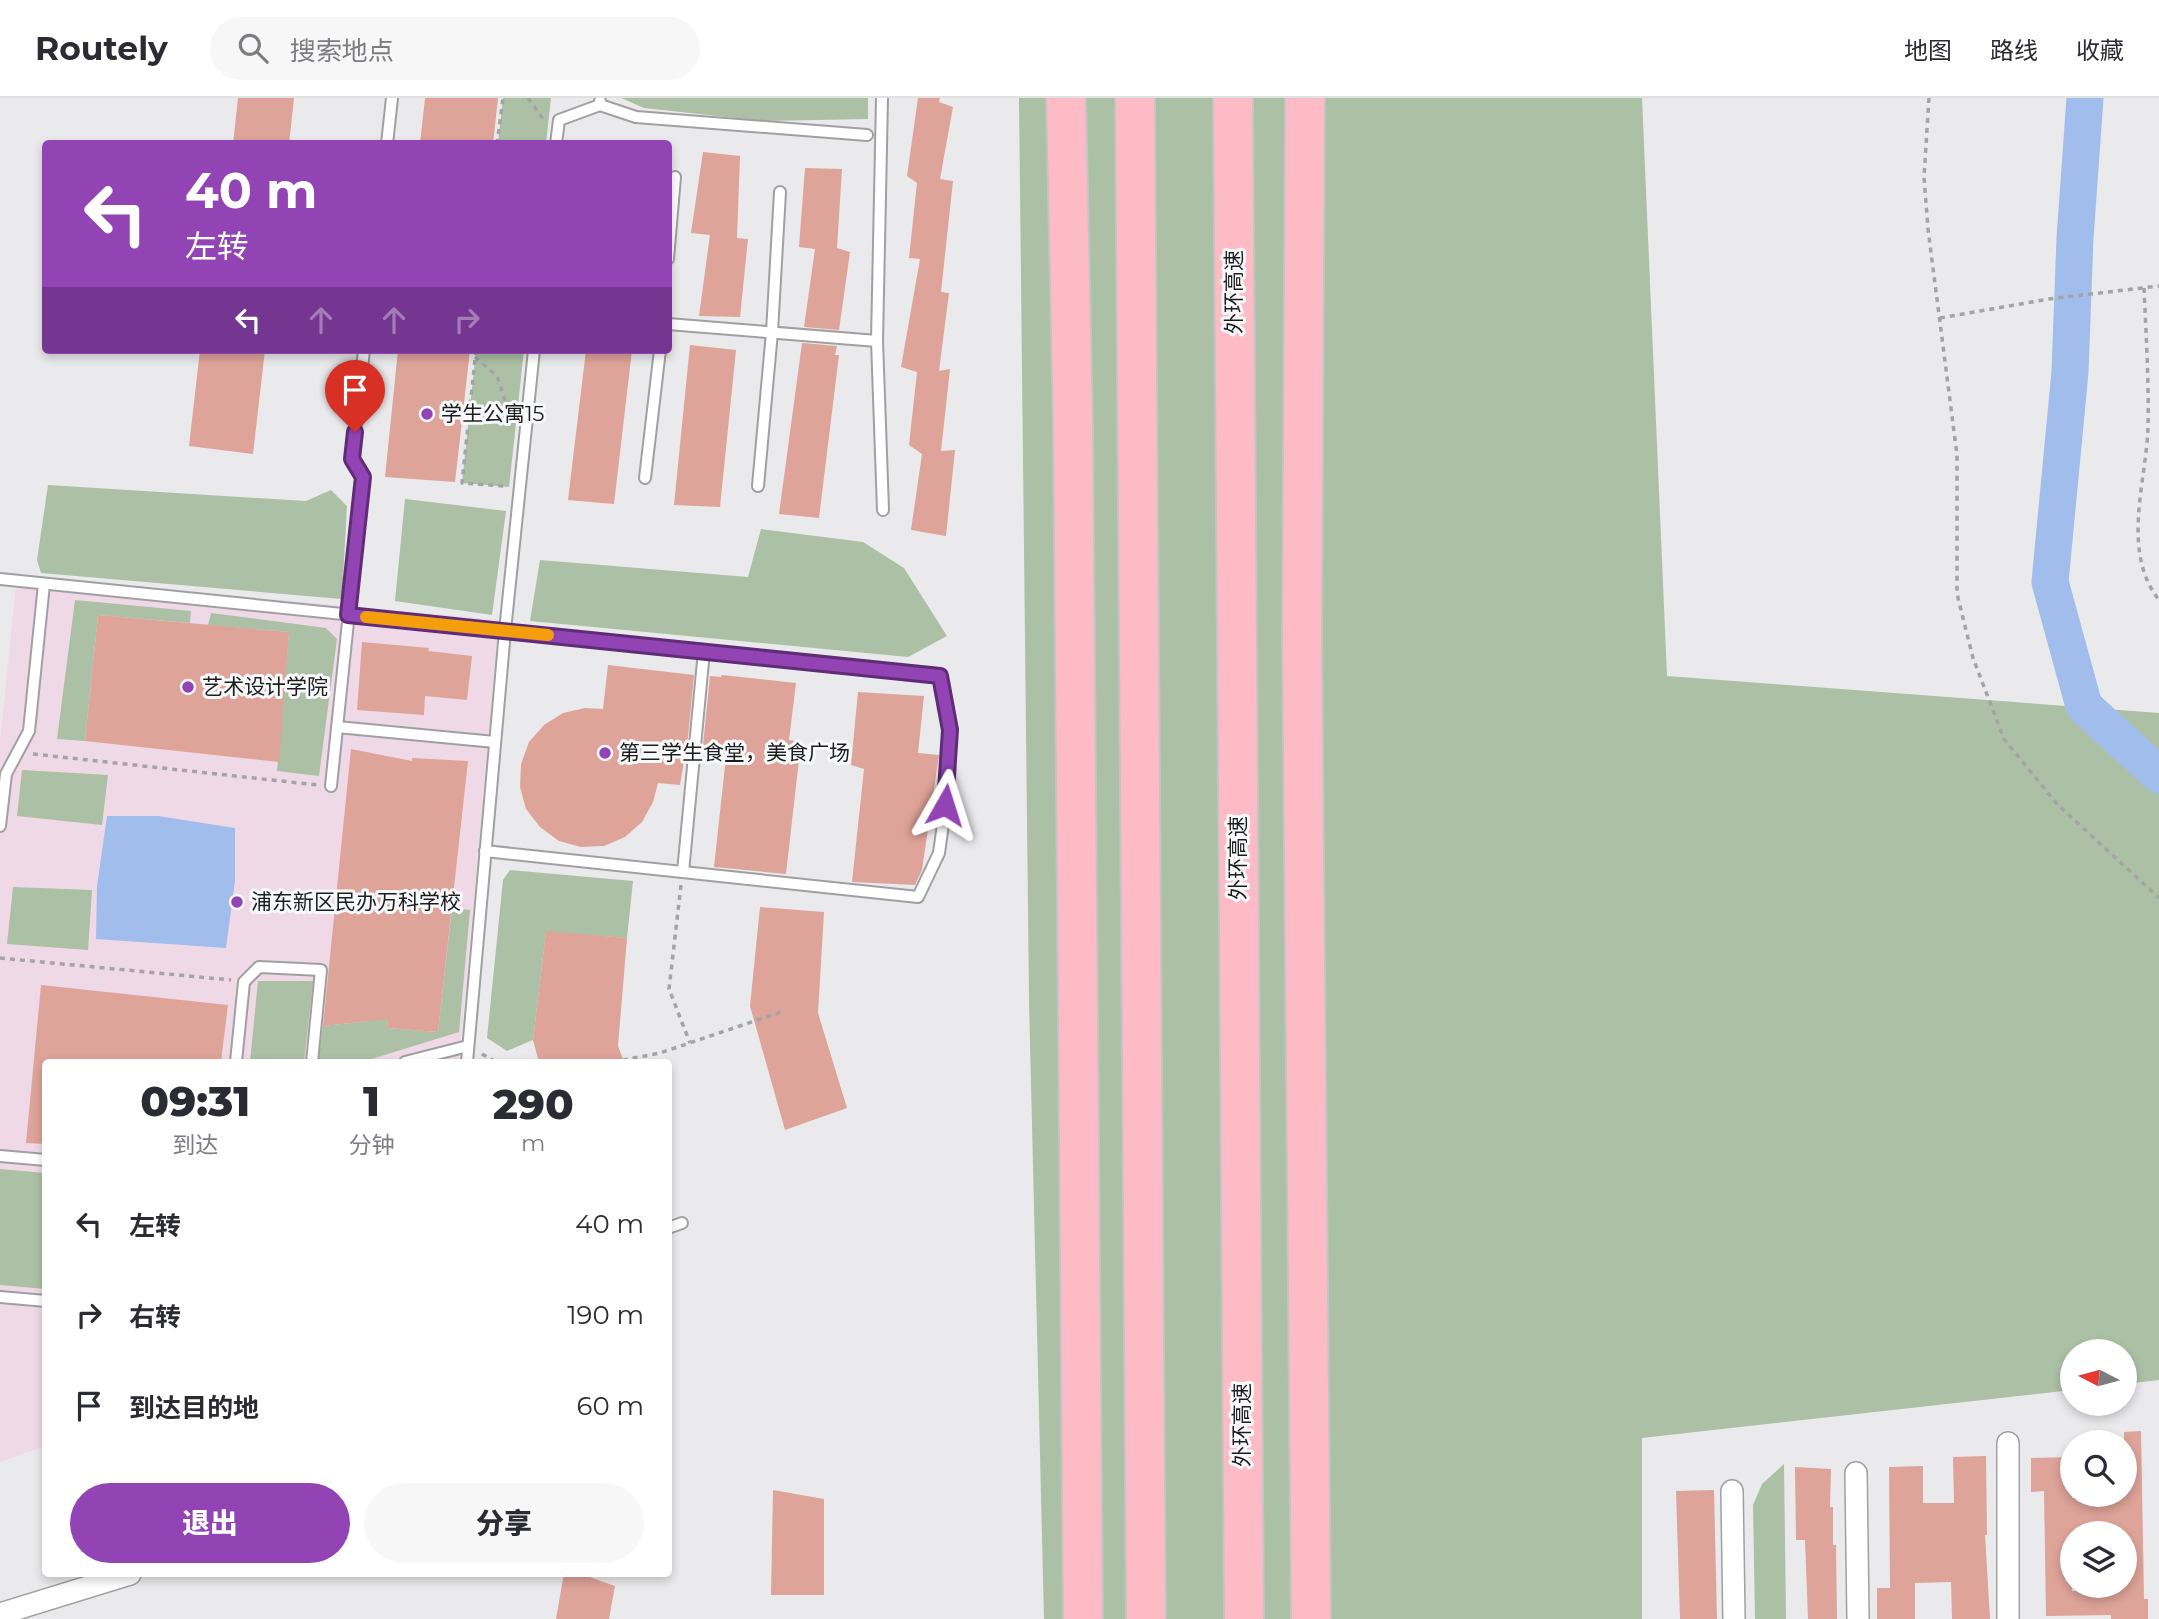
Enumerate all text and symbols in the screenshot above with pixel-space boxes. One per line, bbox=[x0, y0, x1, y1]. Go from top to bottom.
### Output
search box bbox=[210, 17, 700, 80]
text: Routely bbox=[35, 28, 168, 68]
icon: search bbox=[234, 29, 272, 67]
text: 搜索地点 bbox=[290, 35, 394, 67]
text: 地图 bbox=[1904, 36, 1952, 65]
text: 路线 bbox=[1990, 36, 2038, 65]
text: 收藏 bbox=[2076, 36, 2124, 65]
text: 40 m bbox=[185, 161, 317, 220]
icon: left bbox=[70, 168, 161, 259]
text: 左转 bbox=[185, 227, 249, 266]
street label: 外环高速 bbox=[1221, 250, 1246, 334]
icon: left bbox=[229, 301, 267, 339]
icon: ahead bbox=[302, 301, 340, 339]
icon: ahead bbox=[375, 301, 413, 339]
icon: right bbox=[448, 301, 486, 339]
pin bbox=[325, 360, 385, 432]
icon: arrive bbox=[336, 371, 374, 409]
place label: 学生公寓15 bbox=[441, 401, 545, 426]
marker: 学生公寓15 bbox=[419, 406, 435, 422]
place label: 艺术设计学院 bbox=[202, 674, 328, 699]
marker: 艺术设计学院 bbox=[180, 679, 196, 695]
place label: 第三学生食堂，美食广场 bbox=[619, 740, 850, 765]
marker: 第三学生食堂，美食广场 bbox=[597, 745, 613, 761]
position arrow bbox=[908, 768, 982, 842]
street label: 外环高速 bbox=[1225, 816, 1250, 900]
place label: 浦东新区民办万科学校 bbox=[251, 889, 461, 914]
marker: 浦东新区民办万科学校 bbox=[229, 894, 245, 910]
text: 09:31 bbox=[140, 1075, 250, 1127]
text: 1 bbox=[363, 1075, 380, 1127]
text: 290 bbox=[493, 1078, 574, 1130]
text: m bbox=[521, 1129, 545, 1157]
text: 到达 bbox=[172, 1131, 218, 1159]
text: 分钟 bbox=[349, 1131, 395, 1159]
icon: left bbox=[70, 1205, 108, 1243]
text: 40 m bbox=[575, 1208, 644, 1240]
text: 左转 bbox=[129, 1210, 181, 1242]
icon: right bbox=[70, 1296, 108, 1334]
text: 190 m bbox=[567, 1299, 644, 1331]
text: 右转 bbox=[129, 1301, 181, 1333]
north arrow bbox=[2060, 1339, 2137, 1416]
map controls bbox=[2060, 1339, 2137, 1598]
street label: 外环高速 bbox=[1229, 1383, 1254, 1467]
icon: arrive bbox=[70, 1387, 108, 1425]
text: 60 m bbox=[577, 1390, 644, 1422]
text: 到达目的地 bbox=[129, 1392, 259, 1424]
button: search bbox=[2060, 1430, 2137, 1507]
button: 退出 bbox=[70, 1483, 350, 1563]
button: 分享 bbox=[364, 1483, 644, 1563]
button: layers bbox=[2060, 1521, 2137, 1598]

